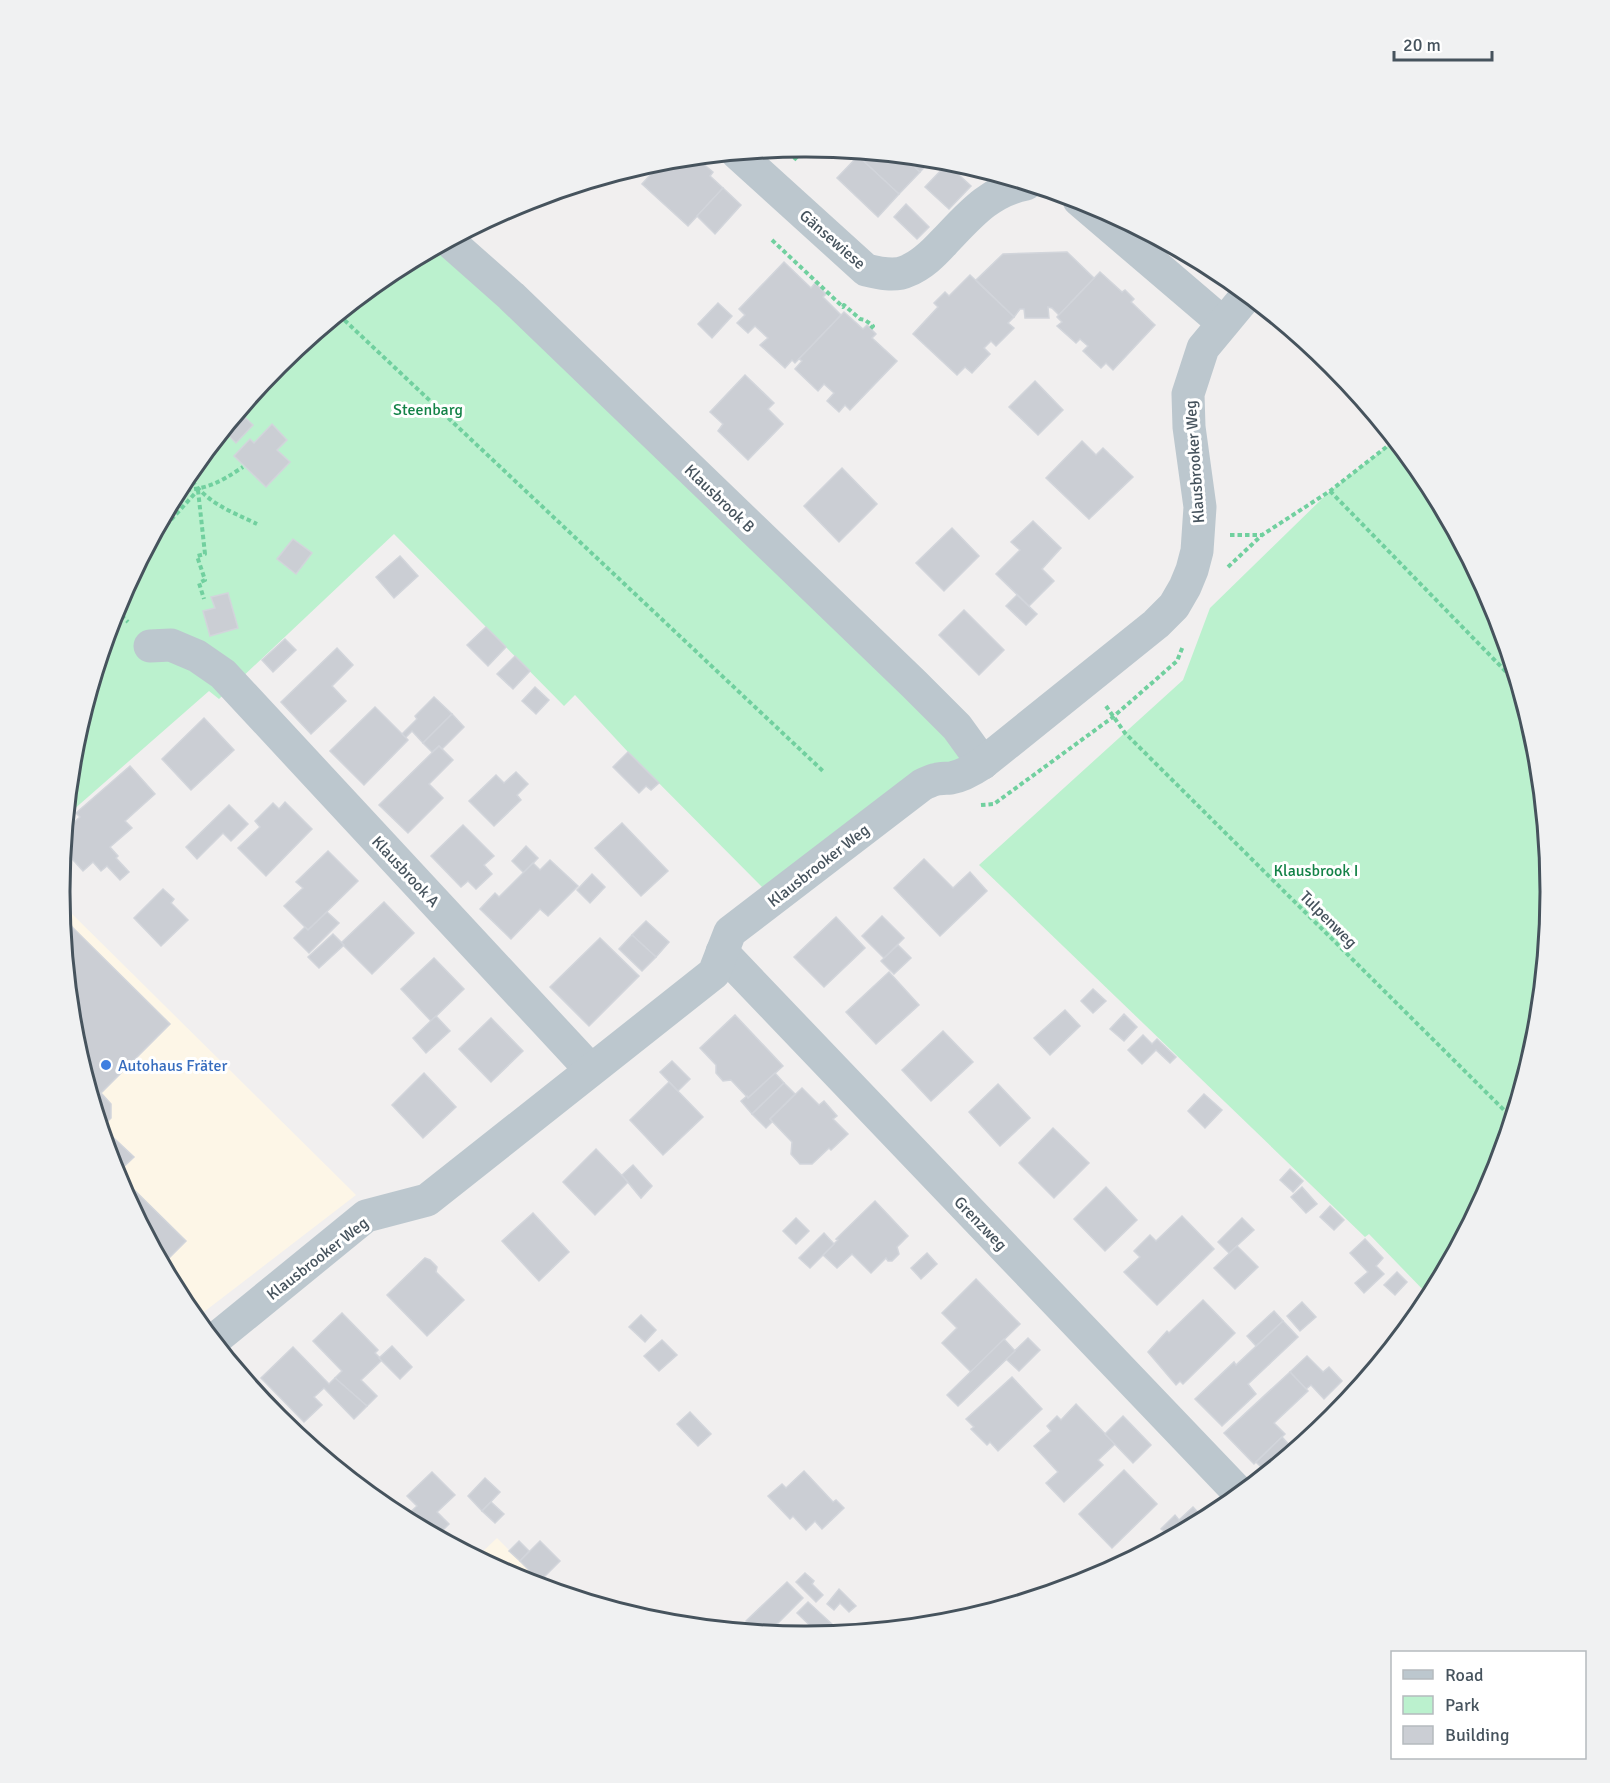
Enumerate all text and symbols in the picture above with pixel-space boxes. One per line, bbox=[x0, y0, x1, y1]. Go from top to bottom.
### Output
scale bar bbox=[1394, 24, 1492, 62]
text: 20 m bbox=[1403, 34, 1441, 56]
street label: Gänsewiese bbox=[795, 206, 869, 274]
park label: Steenbarg bbox=[393, 400, 463, 420]
street label: Klausbrooker Weg bbox=[1181, 400, 1209, 524]
street label: Klausbrook B bbox=[680, 460, 759, 537]
street label: Klausbrooker Weg bbox=[764, 820, 873, 912]
street label: Klausbrook A bbox=[367, 832, 443, 912]
park label: Klausbrook I bbox=[1273, 861, 1359, 881]
street label: Tulpenweg bbox=[1295, 887, 1361, 953]
place label: Autohaus Fräter bbox=[118, 1056, 227, 1076]
marker: Autohaus Fräter bbox=[99, 1058, 113, 1072]
street label: Grenzweg bbox=[950, 1192, 1011, 1255]
street label: Klausbrooker Weg bbox=[263, 1213, 372, 1305]
legend bbox=[1391, 1651, 1586, 1759]
text: Road bbox=[1445, 1664, 1484, 1686]
text: Park bbox=[1445, 1694, 1480, 1716]
text: Building bbox=[1445, 1724, 1509, 1746]

